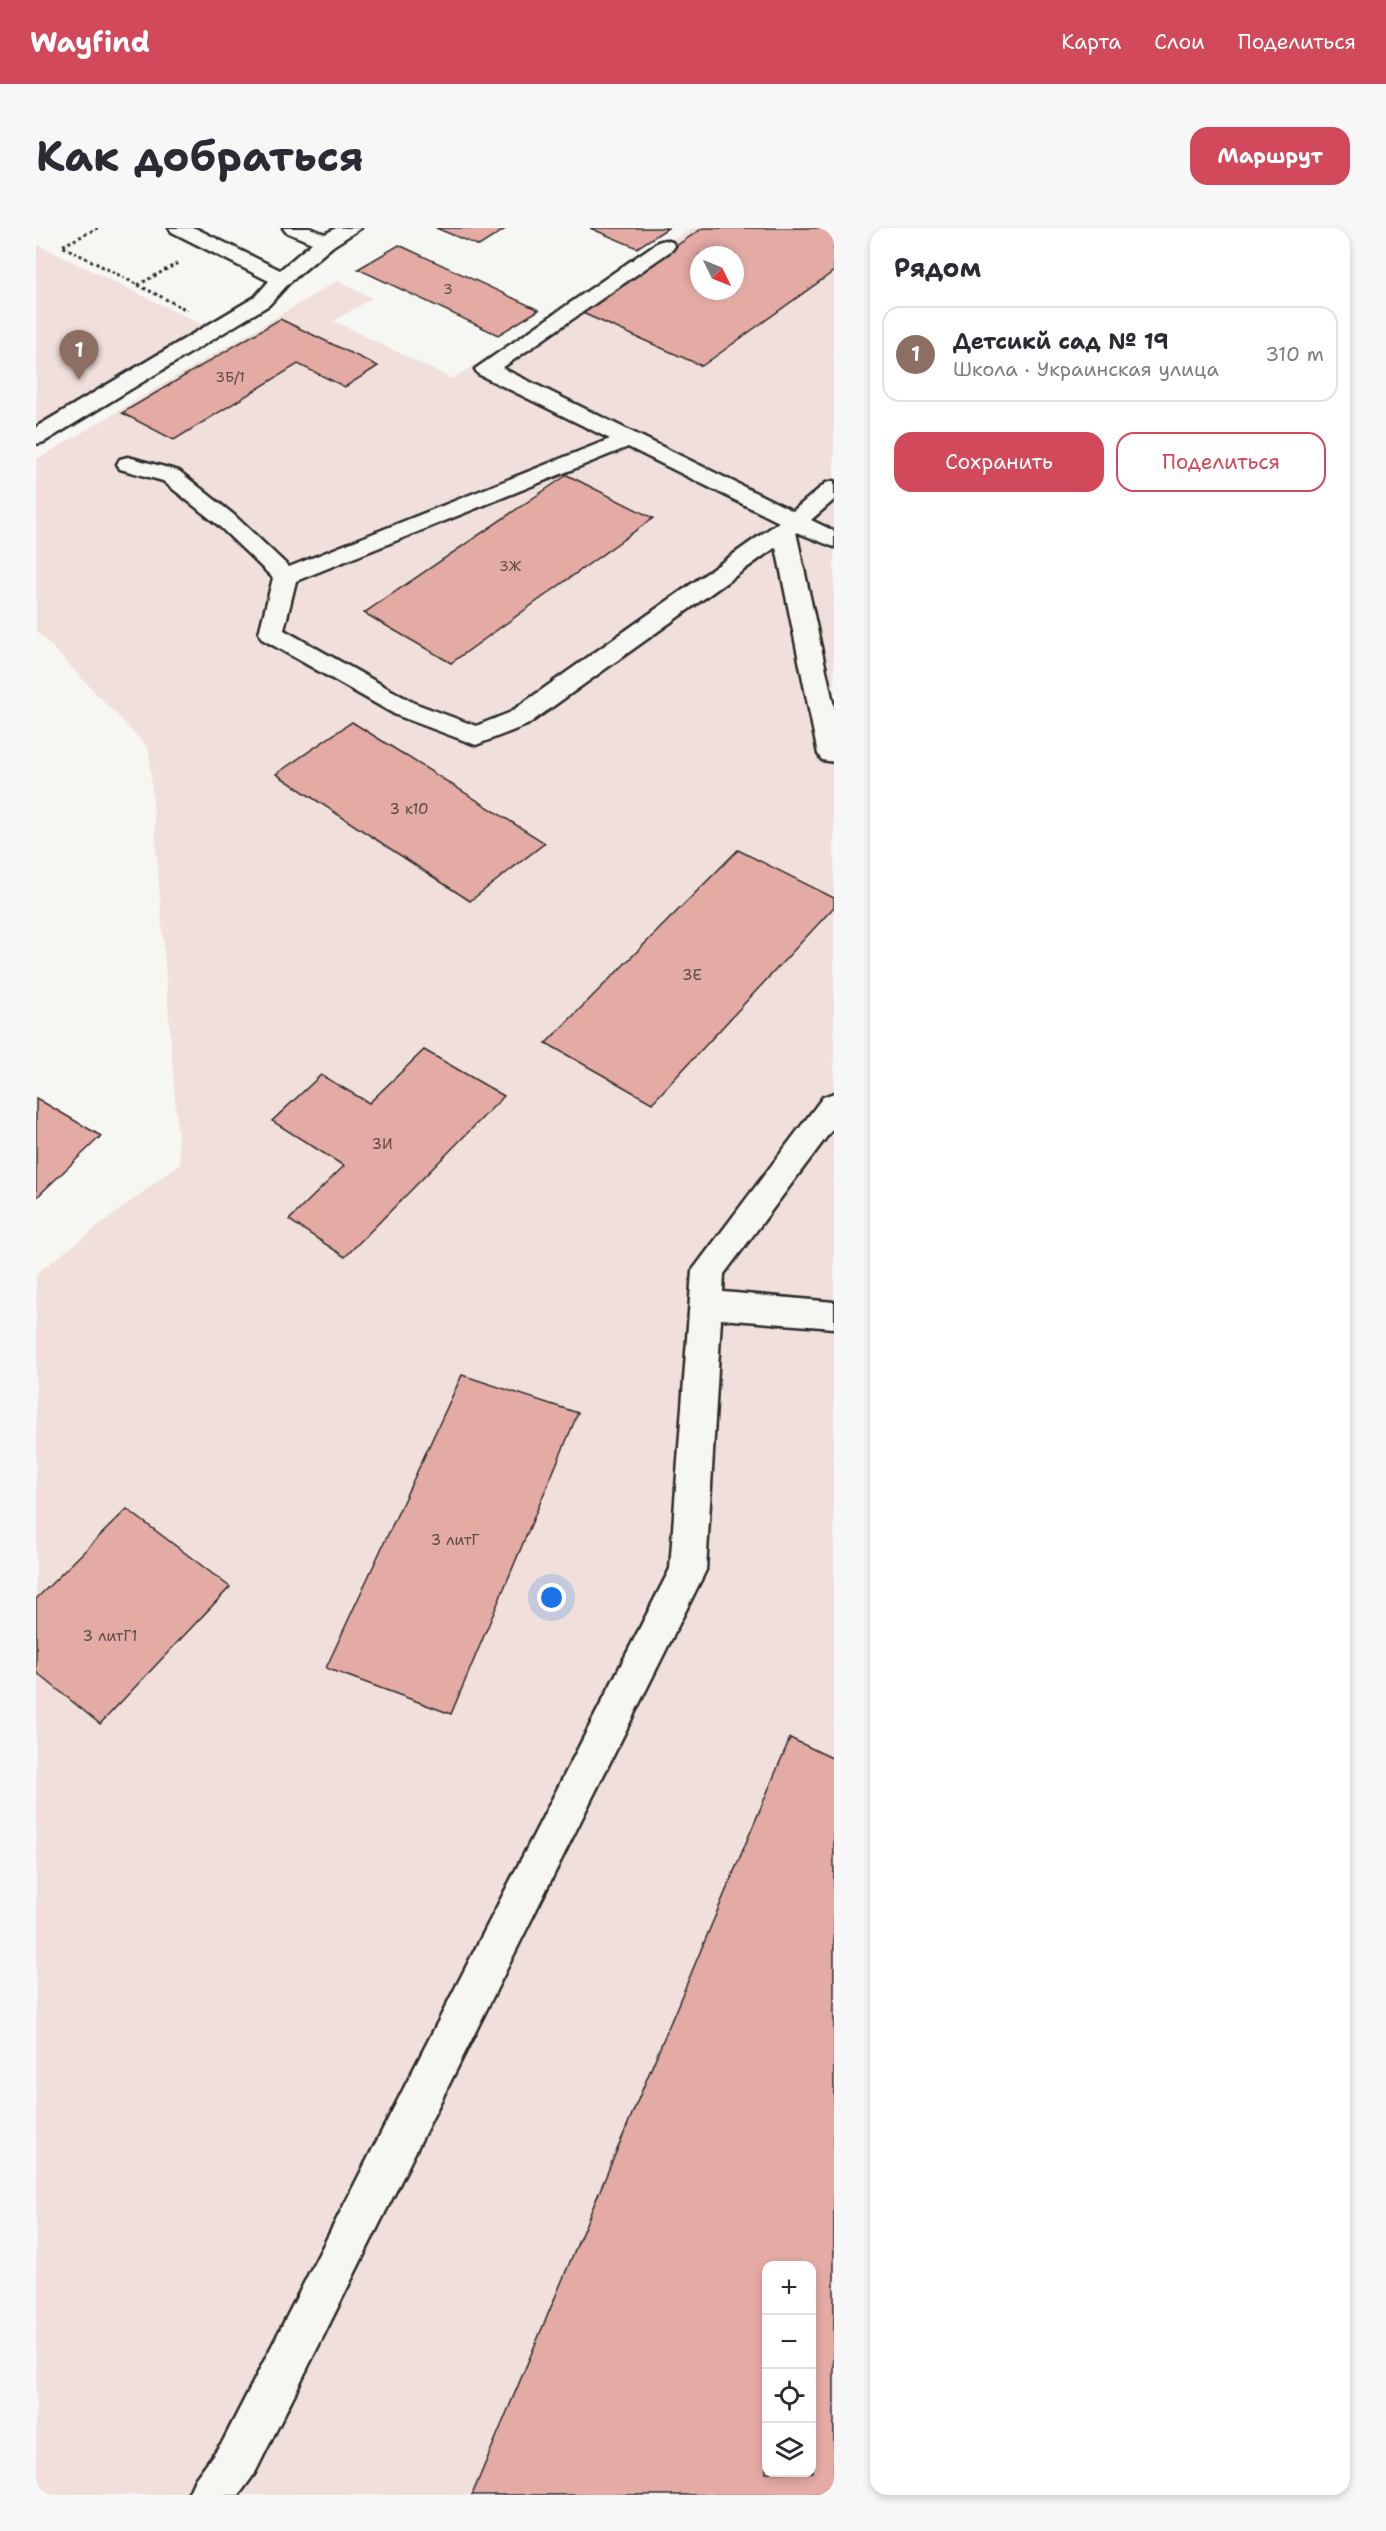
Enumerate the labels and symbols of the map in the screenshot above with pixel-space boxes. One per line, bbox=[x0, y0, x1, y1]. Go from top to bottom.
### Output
north arrow bbox=[690, 246, 744, 300]
house number: 3 bbox=[443, 280, 453, 298]
pin: 1 bbox=[60, 330, 99, 380]
house number: 3Б/1 bbox=[215, 368, 245, 386]
house number: 3Ж bbox=[499, 557, 522, 575]
house number: 3 к10 bbox=[389, 799, 429, 819]
house number: 3Е bbox=[682, 965, 702, 985]
house number: 3И bbox=[371, 1134, 393, 1154]
house number: 3 литГ bbox=[431, 1530, 479, 1550]
your location bbox=[537, 1583, 566, 1612]
house number: 3 литГ1 bbox=[83, 1626, 137, 1646]

